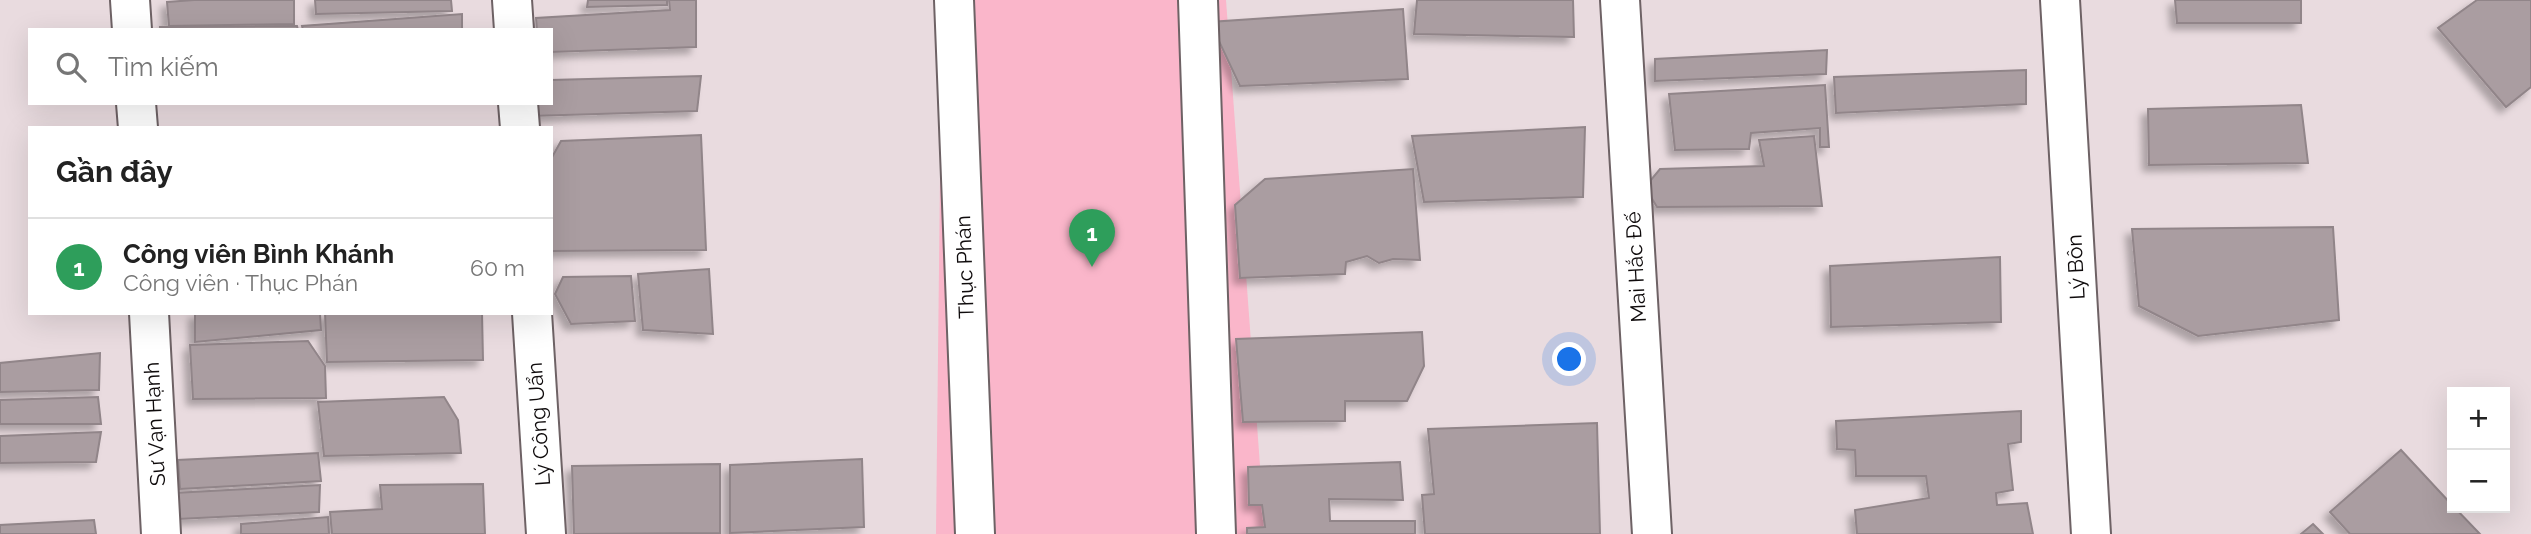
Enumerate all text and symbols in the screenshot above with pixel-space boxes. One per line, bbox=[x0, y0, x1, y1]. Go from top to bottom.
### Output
search box bbox=[28, 28, 553, 105]
icon: search bbox=[52, 48, 90, 86]
text: Tìm kiếm bbox=[108, 52, 219, 82]
text: Gần đây bbox=[56, 154, 173, 189]
pin: 1 bbox=[1069, 209, 1115, 267]
street label: Mai Hắc Đế bbox=[1620, 211, 1651, 323]
street label: Thục Phán bbox=[950, 215, 979, 319]
street label: Lý Bôn bbox=[2061, 234, 2090, 300]
text: Công viên Bình Khánh bbox=[123, 239, 394, 269]
text: 1 bbox=[73, 254, 85, 281]
text: 60 m bbox=[470, 254, 525, 281]
text: Công viên · Thục Phán bbox=[123, 269, 358, 296]
your location bbox=[1552, 342, 1586, 376]
street label: Sư Vạn Hạnh bbox=[139, 361, 170, 487]
street label: Lý Công Uẩn bbox=[522, 361, 555, 487]
map controls bbox=[2447, 387, 2510, 513]
button: + bbox=[2447, 387, 2510, 450]
button: − bbox=[2447, 450, 2510, 513]

